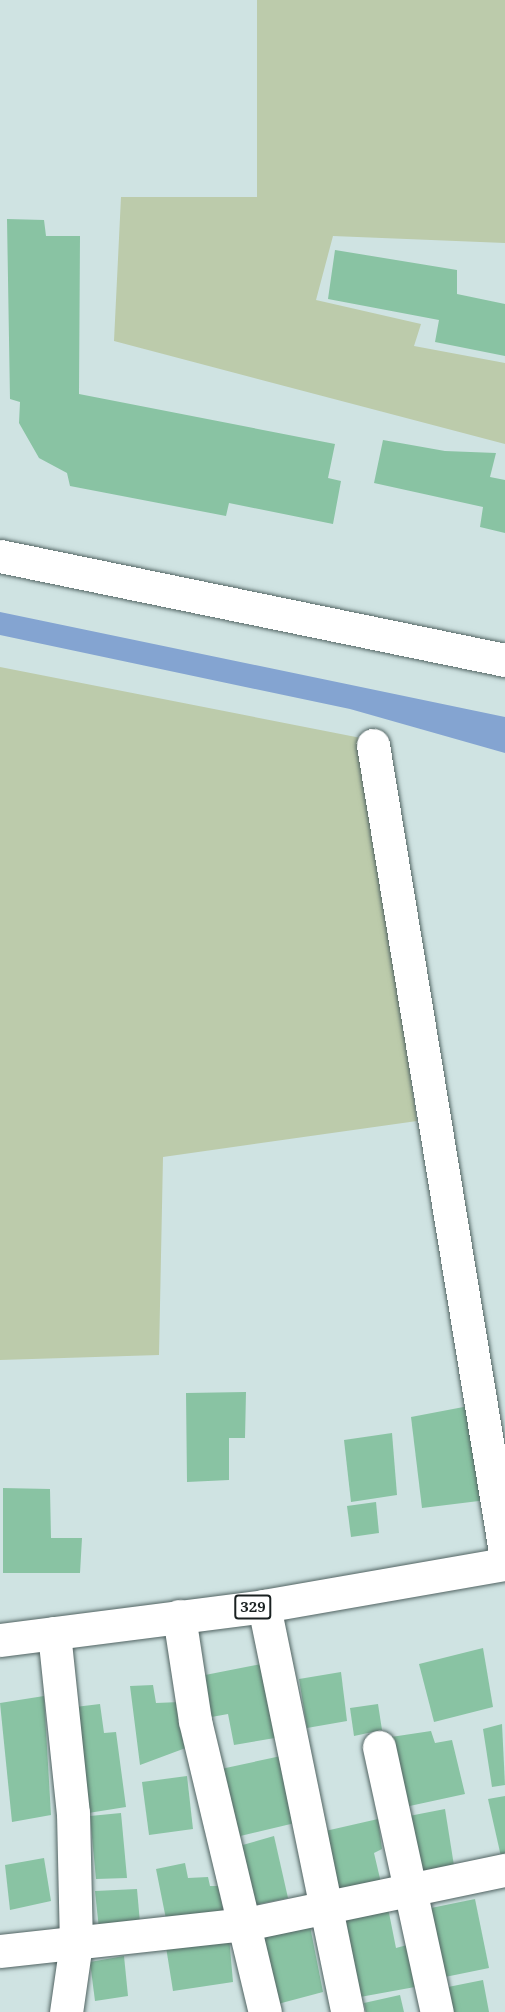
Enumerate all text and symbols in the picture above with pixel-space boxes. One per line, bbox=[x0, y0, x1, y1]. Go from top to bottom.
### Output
road number: 329 bbox=[234, 1595, 272, 1619]

